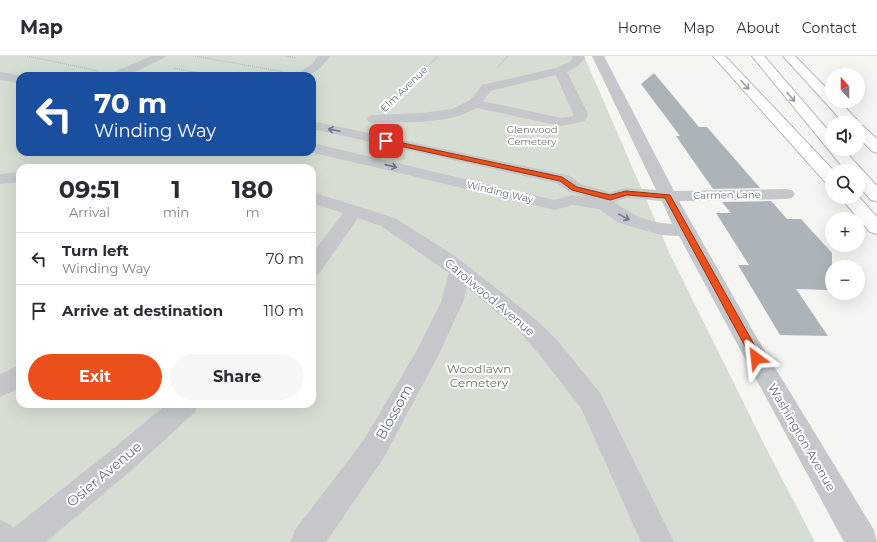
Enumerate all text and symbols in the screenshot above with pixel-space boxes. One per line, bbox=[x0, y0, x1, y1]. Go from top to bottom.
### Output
text: Map bbox=[20, 16, 63, 39]
text: Home bbox=[618, 19, 661, 37]
text: Map bbox=[683, 19, 714, 37]
text: About bbox=[736, 19, 780, 37]
text: Contact bbox=[802, 19, 857, 37]
street label: Elm Avenue bbox=[378, 63, 430, 115]
north arrow bbox=[825, 68, 865, 108]
map controls bbox=[825, 68, 865, 300]
one-way arrow bbox=[741, 80, 750, 90]
text: 70 m bbox=[94, 86, 167, 120]
icon: left bbox=[28, 88, 80, 140]
one-way arrow bbox=[787, 92, 796, 103]
button: sound bbox=[825, 116, 865, 156]
text: Winding Way bbox=[94, 120, 216, 142]
park label: Glenwood Cemetery bbox=[506, 123, 558, 148]
pin bbox=[369, 124, 403, 158]
one-way arrow bbox=[328, 125, 341, 133]
icon: arrive bbox=[375, 130, 397, 152]
one-way arrow bbox=[384, 163, 397, 171]
button: search bbox=[825, 164, 865, 204]
text: 09:51 bbox=[59, 175, 120, 204]
text: 1 bbox=[171, 175, 181, 204]
text: 180 bbox=[232, 175, 273, 204]
street label: Winding Way bbox=[466, 178, 535, 206]
street label: Carmen Lane bbox=[693, 188, 761, 202]
text: Arrival bbox=[69, 204, 110, 220]
text: min bbox=[163, 204, 189, 220]
text: m bbox=[246, 204, 259, 220]
button: + bbox=[825, 212, 865, 252]
one-way arrow bbox=[618, 213, 630, 221]
text: Turn left bbox=[62, 241, 129, 260]
icon: left bbox=[28, 248, 50, 270]
text: 70 m bbox=[266, 249, 304, 268]
street label: Carolwood Avenue bbox=[442, 255, 538, 339]
text: Winding Way bbox=[62, 260, 150, 276]
button: − bbox=[825, 260, 865, 300]
icon: arrive bbox=[28, 300, 50, 322]
text: Arrive at destination bbox=[62, 301, 223, 320]
text: 110 m bbox=[263, 301, 304, 320]
position arrow bbox=[735, 337, 777, 379]
button: Exit bbox=[28, 354, 162, 400]
button: Share bbox=[170, 354, 304, 400]
park label: Woodlawn Cemetery bbox=[447, 361, 511, 390]
street label: Washington Avenue bbox=[765, 380, 839, 494]
street label: Blossom bbox=[371, 381, 417, 443]
street label: Osier Avenue bbox=[63, 437, 145, 511]

